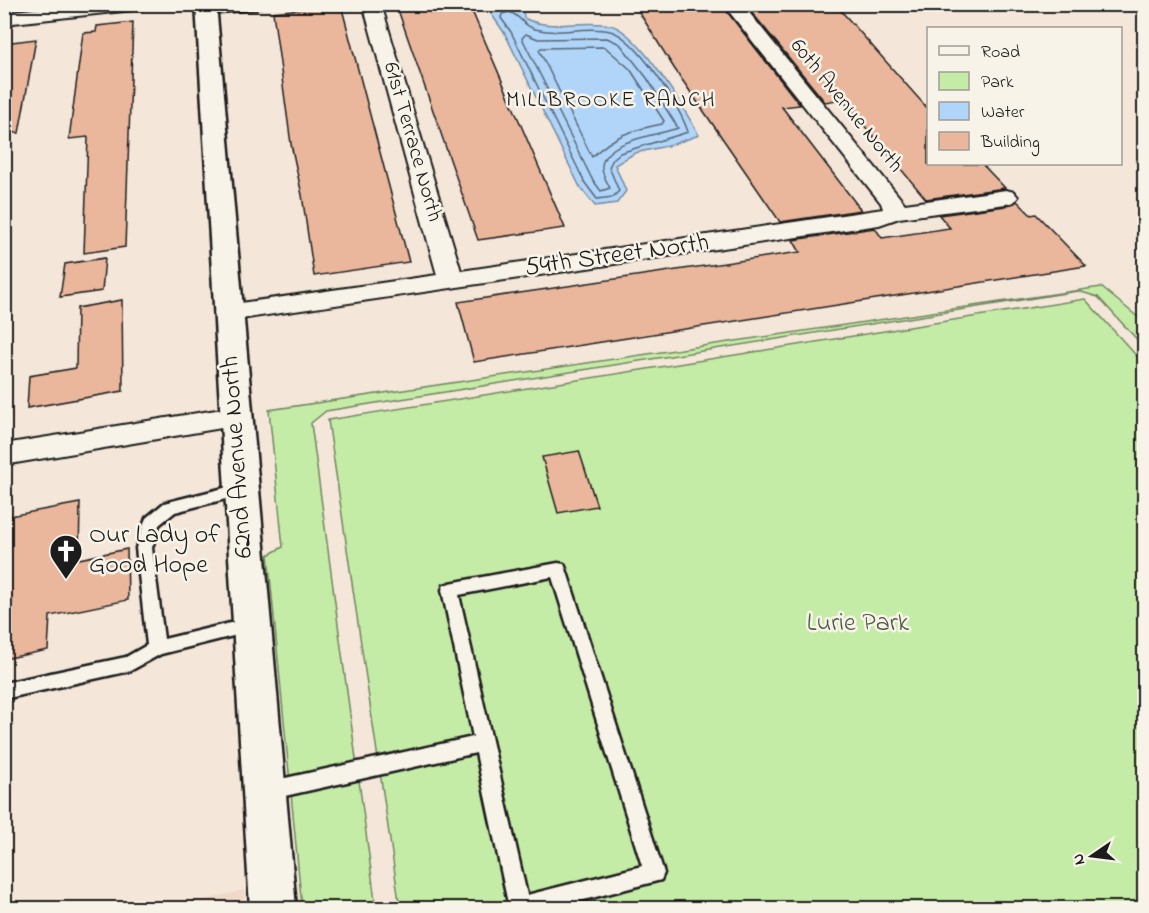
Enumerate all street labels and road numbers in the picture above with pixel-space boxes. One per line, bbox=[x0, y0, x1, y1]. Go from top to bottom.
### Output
street label: 60th Avenue North bbox=[782, 32, 910, 180]
street label: 61st Terrace North bbox=[374, 58, 450, 226]
street label: 54th Street North bbox=[523, 224, 711, 288]
street label: 62nd Avenue North bbox=[212, 355, 264, 559]

